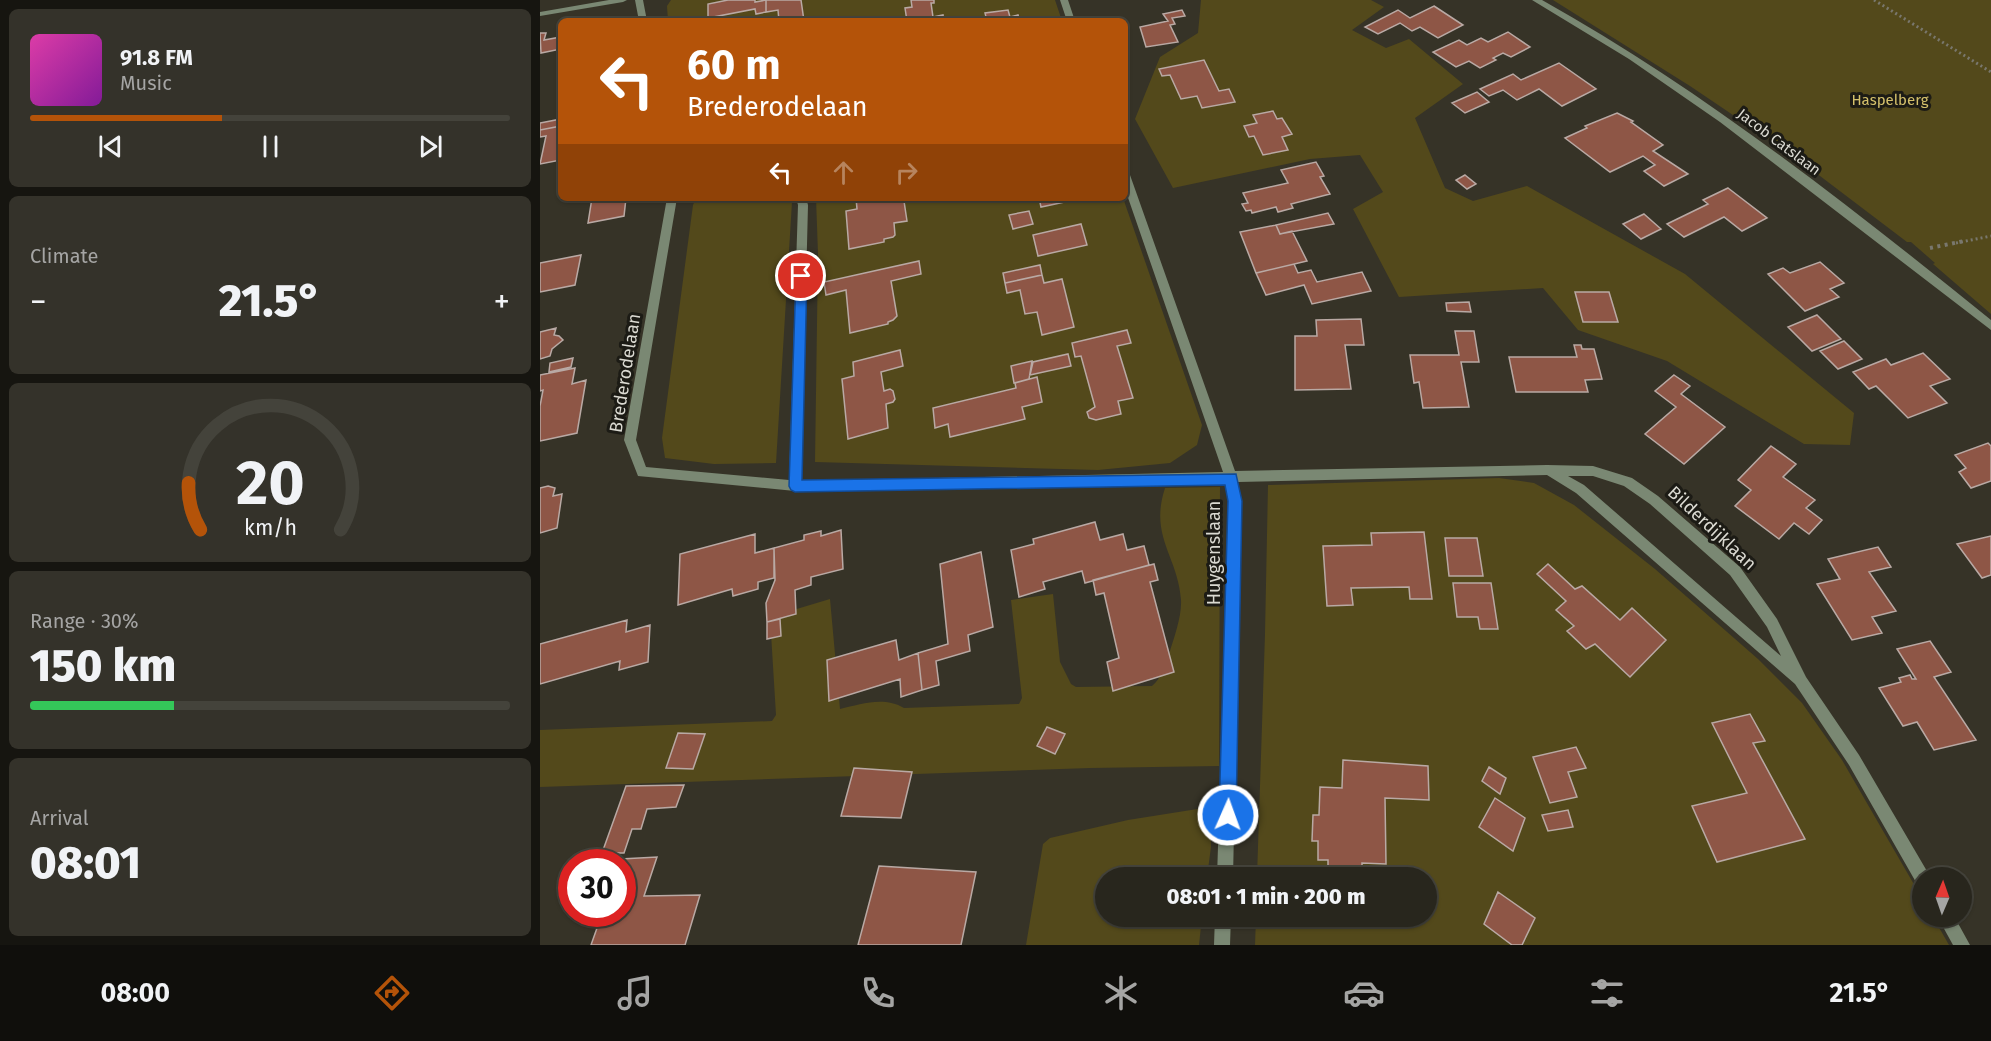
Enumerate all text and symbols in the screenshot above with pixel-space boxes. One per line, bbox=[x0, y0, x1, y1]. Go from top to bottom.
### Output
text: 60 m bbox=[687, 40, 781, 90]
icon: left bbox=[588, 42, 666, 120]
text: 91.8 FM bbox=[120, 44, 193, 71]
text: Music bbox=[120, 71, 172, 95]
text: Brederodelaan bbox=[687, 91, 868, 123]
park label: Haspelberg bbox=[1851, 91, 1929, 109]
street label: Jacob Catslaan bbox=[1734, 105, 1824, 179]
icon: previous bbox=[94, 130, 127, 163]
icon: pause bbox=[254, 130, 287, 163]
icon: next bbox=[414, 130, 447, 163]
icon: left bbox=[764, 156, 797, 189]
icon: ahead bbox=[827, 156, 860, 189]
icon: right bbox=[890, 156, 923, 189]
text: Climate bbox=[30, 244, 98, 268]
pin bbox=[775, 250, 826, 301]
icon: arrive bbox=[784, 259, 817, 292]
text: 21.5° bbox=[219, 274, 321, 328]
text: − bbox=[30, 282, 47, 322]
text: + bbox=[494, 282, 510, 322]
street label: Brederodelaan bbox=[605, 312, 645, 434]
text: 20 bbox=[236, 446, 304, 521]
street label: Bilderdijklaan bbox=[1663, 481, 1761, 575]
street label: Huygenslaan bbox=[1203, 501, 1225, 605]
text: km/h bbox=[243, 515, 297, 541]
text: Range · 30% bbox=[30, 609, 139, 633]
text: 150 km bbox=[30, 639, 176, 693]
position arrow bbox=[1196, 783, 1260, 847]
text: Arrival bbox=[30, 806, 89, 830]
text: 08:01 bbox=[30, 836, 141, 890]
speed limit sign: 30 bbox=[558, 849, 636, 927]
north arrow bbox=[1912, 867, 1972, 927]
map controls bbox=[1912, 867, 1972, 927]
text: 08:01 · 1 min · 200 m bbox=[1167, 883, 1365, 910]
icon: directions bbox=[371, 972, 413, 1014]
icon: music bbox=[614, 972, 656, 1014]
icon: phone bbox=[857, 972, 899, 1014]
icon: climate bbox=[1100, 972, 1142, 1014]
icon: car bbox=[1343, 972, 1385, 1014]
icon: filters bbox=[1586, 972, 1628, 1014]
text: 08:00 bbox=[101, 977, 170, 1009]
text: 21.5° bbox=[1830, 977, 1890, 1009]

